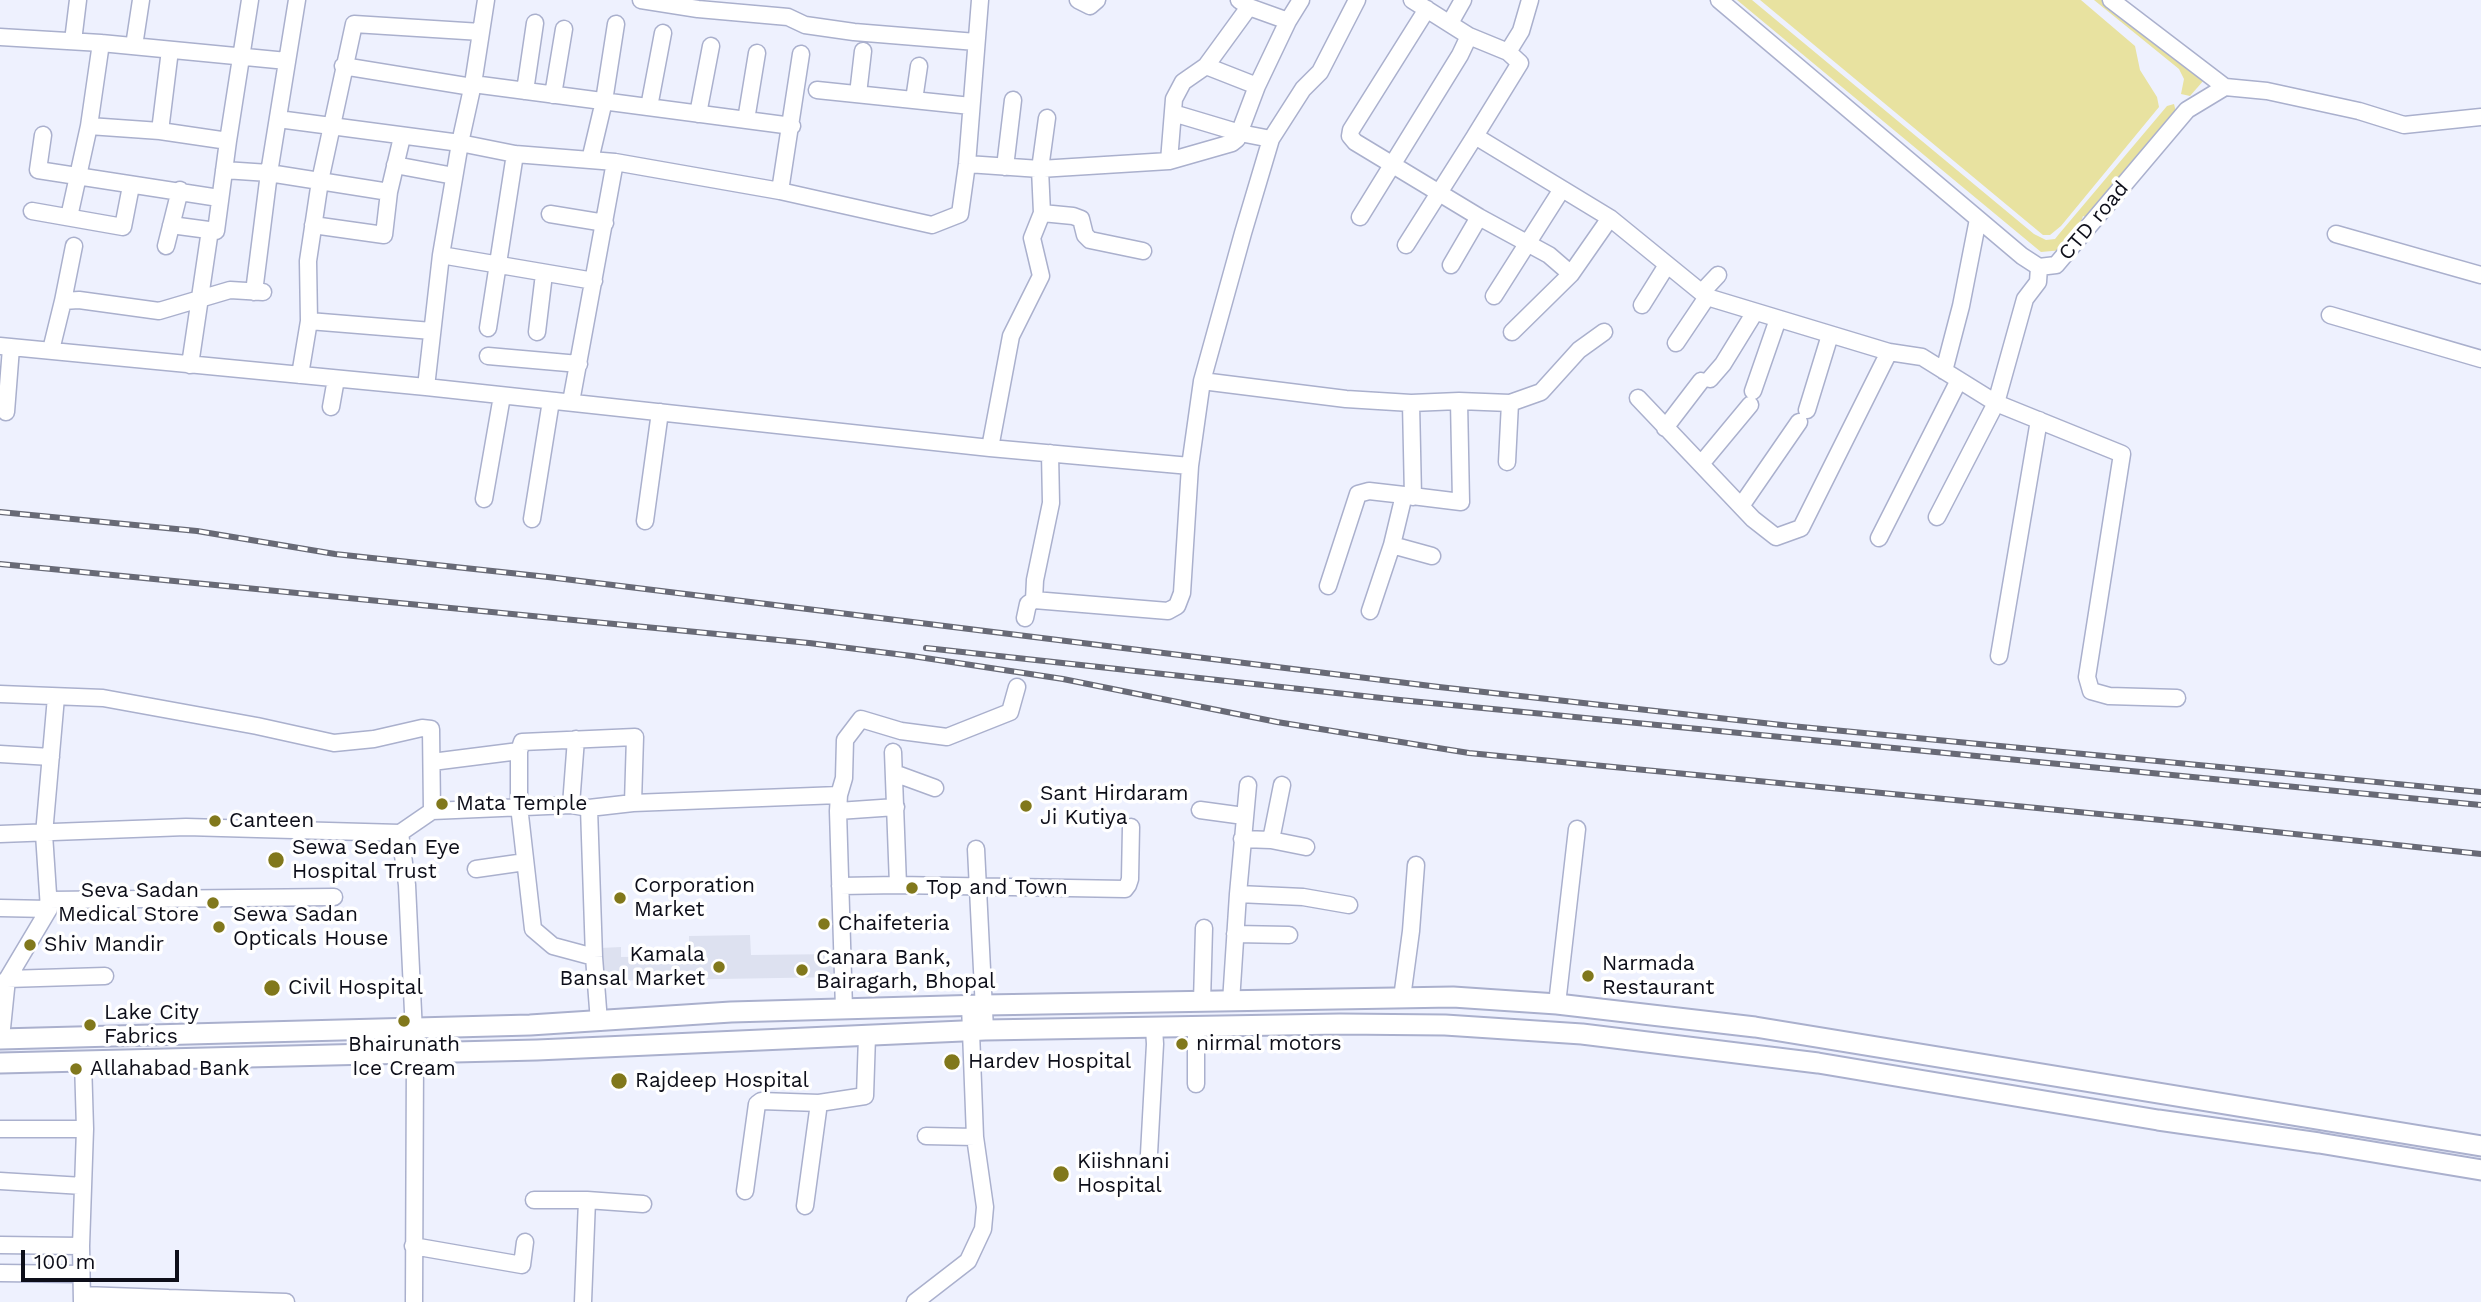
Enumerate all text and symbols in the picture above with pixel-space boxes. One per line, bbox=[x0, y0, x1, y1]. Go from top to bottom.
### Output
street label: CTD road bbox=[2054, 176, 2134, 266]
place label: Sant Hirdaram Ji Kutiya bbox=[1040, 781, 1188, 831]
place label: Mata Temple bbox=[456, 791, 587, 817]
marker: Mata Temple bbox=[434, 796, 450, 812]
marker: Sant Hirdaram Ji Kutiya bbox=[1018, 798, 1034, 814]
place label: Canteen bbox=[229, 808, 314, 834]
marker: Canteen bbox=[207, 813, 223, 829]
place label: Sewa Sedan Eye Hospital Trust bbox=[292, 835, 460, 885]
marker: Sewa Sedan Eye Hospital Trust bbox=[266, 850, 286, 870]
place label: Corporation Market bbox=[634, 873, 755, 923]
place label: Top and Town bbox=[926, 875, 1068, 901]
place label: Seva Sadan Medical Store bbox=[58, 878, 199, 928]
marker: Top and Town bbox=[904, 880, 920, 896]
marker: Corporation Market bbox=[612, 890, 628, 906]
marker: Seva Sadan Medical Store bbox=[205, 895, 221, 911]
place label: Sewa Sadan Opticals House bbox=[233, 902, 388, 952]
place label: Chaifeteria bbox=[838, 911, 950, 937]
marker: Chaifeteria bbox=[816, 916, 832, 932]
marker: Sewa Sadan Opticals House bbox=[211, 919, 227, 935]
place label: Shiv Mandir bbox=[44, 932, 164, 958]
marker: Shiv Mandir bbox=[22, 937, 38, 953]
place label: Kamala Bansal Market bbox=[559, 942, 705, 992]
place label: Canara Bank, Bairagarh, Bhopal bbox=[816, 945, 996, 995]
place label: Narmada Restaurant bbox=[1602, 951, 1714, 1001]
marker: Kamala Bansal Market bbox=[711, 959, 727, 975]
marker: Canara Bank, Bairagarh, Bhopal bbox=[794, 962, 810, 978]
marker: Narmada Restaurant bbox=[1580, 968, 1596, 984]
place label: Civil Hospital bbox=[288, 975, 423, 1001]
marker: Civil Hospital bbox=[262, 978, 282, 998]
place label: Lake City Fabrics bbox=[104, 1000, 199, 1050]
marker: Bhairunath Ice Cream bbox=[396, 1013, 412, 1029]
marker: Lake City Fabrics bbox=[82, 1017, 98, 1033]
place label: nirmal motors bbox=[1196, 1031, 1342, 1057]
place label: Bhairunath Ice Cream bbox=[348, 1032, 460, 1082]
marker: nirmal motors bbox=[1174, 1036, 1190, 1052]
place label: Hardev Hospital bbox=[968, 1049, 1131, 1075]
marker: Hardev Hospital bbox=[942, 1052, 962, 1072]
place label: Allahabad Bank bbox=[90, 1056, 249, 1082]
marker: Allahabad Bank bbox=[68, 1061, 84, 1077]
place label: Rajdeep Hospital bbox=[635, 1068, 809, 1094]
marker: Rajdeep Hospital bbox=[609, 1071, 629, 1091]
place label: Kiishnani Hospital bbox=[1077, 1149, 1169, 1199]
marker: Kiishnani Hospital bbox=[1051, 1164, 1071, 1184]
scale bar bbox=[24, 1236, 182, 1280]
text: 100 m bbox=[34, 1249, 96, 1274]

